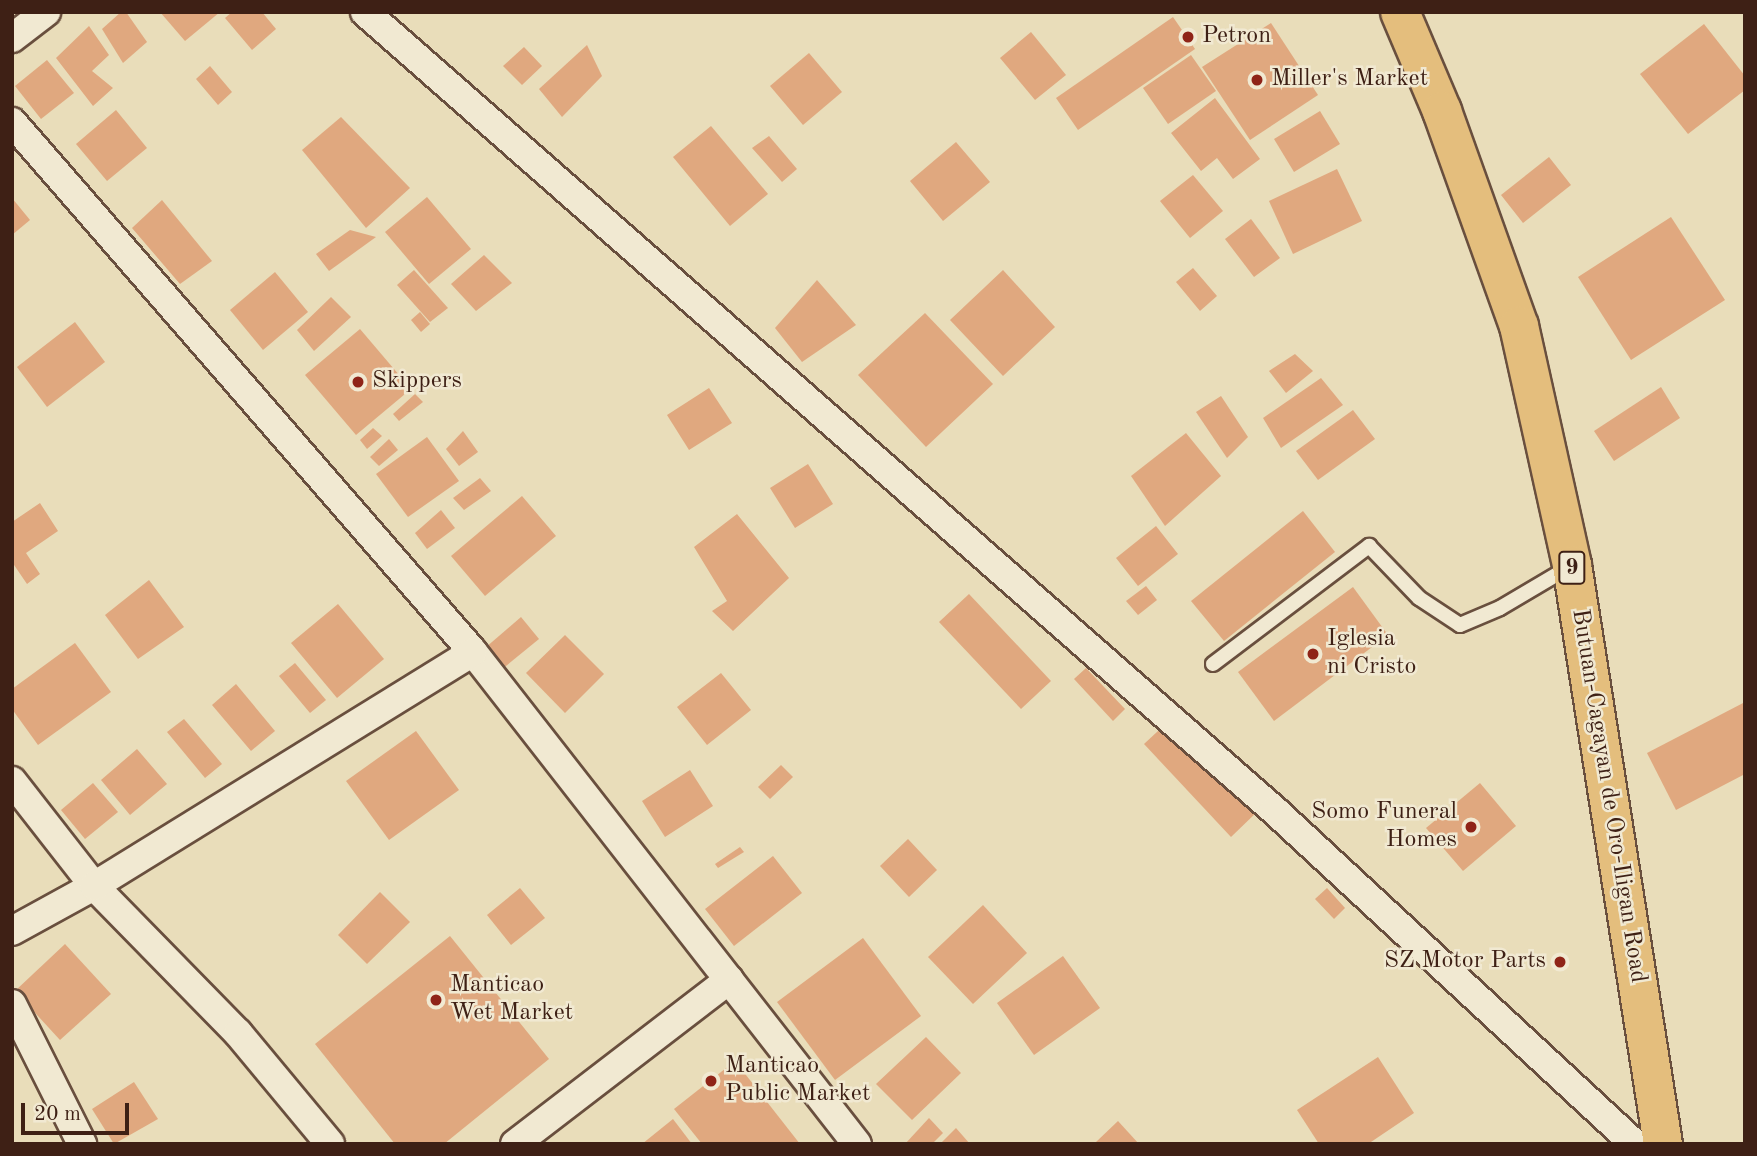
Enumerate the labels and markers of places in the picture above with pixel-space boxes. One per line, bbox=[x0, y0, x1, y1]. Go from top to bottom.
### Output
place label: Petron bbox=[1202, 23, 1271, 51]
marker: Petron bbox=[1180, 29, 1196, 45]
place label: Miller's Market bbox=[1271, 66, 1428, 94]
marker: Miller's Market bbox=[1249, 72, 1265, 88]
place label: Skippers bbox=[372, 368, 462, 396]
marker: Skippers bbox=[350, 374, 366, 390]
place label: Iglesia ni Cristo bbox=[1327, 626, 1416, 682]
marker: Iglesia ni Cristo bbox=[1305, 646, 1321, 662]
place label: Somo Funeral Homes bbox=[1311, 799, 1457, 855]
marker: Somo Funeral Homes bbox=[1463, 819, 1479, 835]
place label: SZ Motor Parts bbox=[1384, 948, 1546, 976]
marker: SZ Motor Parts bbox=[1552, 954, 1568, 970]
place label: Manticao Wet Market bbox=[450, 972, 573, 1028]
marker: Manticao Wet Market bbox=[428, 992, 444, 1008]
place label: Manticao Public Market bbox=[725, 1053, 870, 1109]
marker: Manticao Public Market bbox=[703, 1073, 719, 1089]

